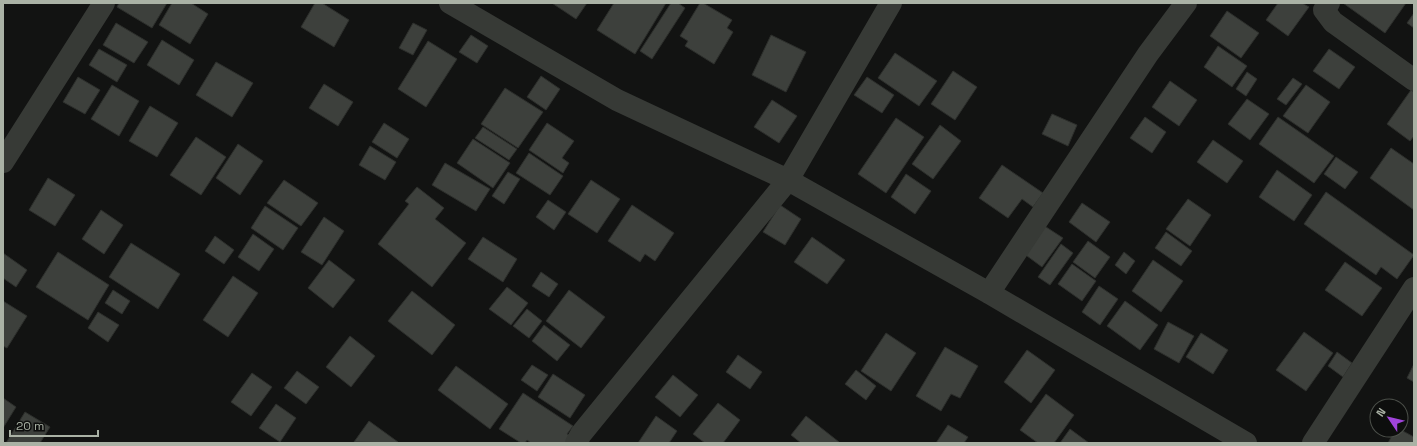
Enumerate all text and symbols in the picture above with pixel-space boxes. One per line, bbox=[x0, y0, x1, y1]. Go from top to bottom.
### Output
north arrow bbox=[1369, 398, 1409, 438]
text: N bbox=[1373, 405, 1389, 419]
scale bar bbox=[10, 412, 98, 438]
text: 20 m bbox=[16, 418, 44, 434]

